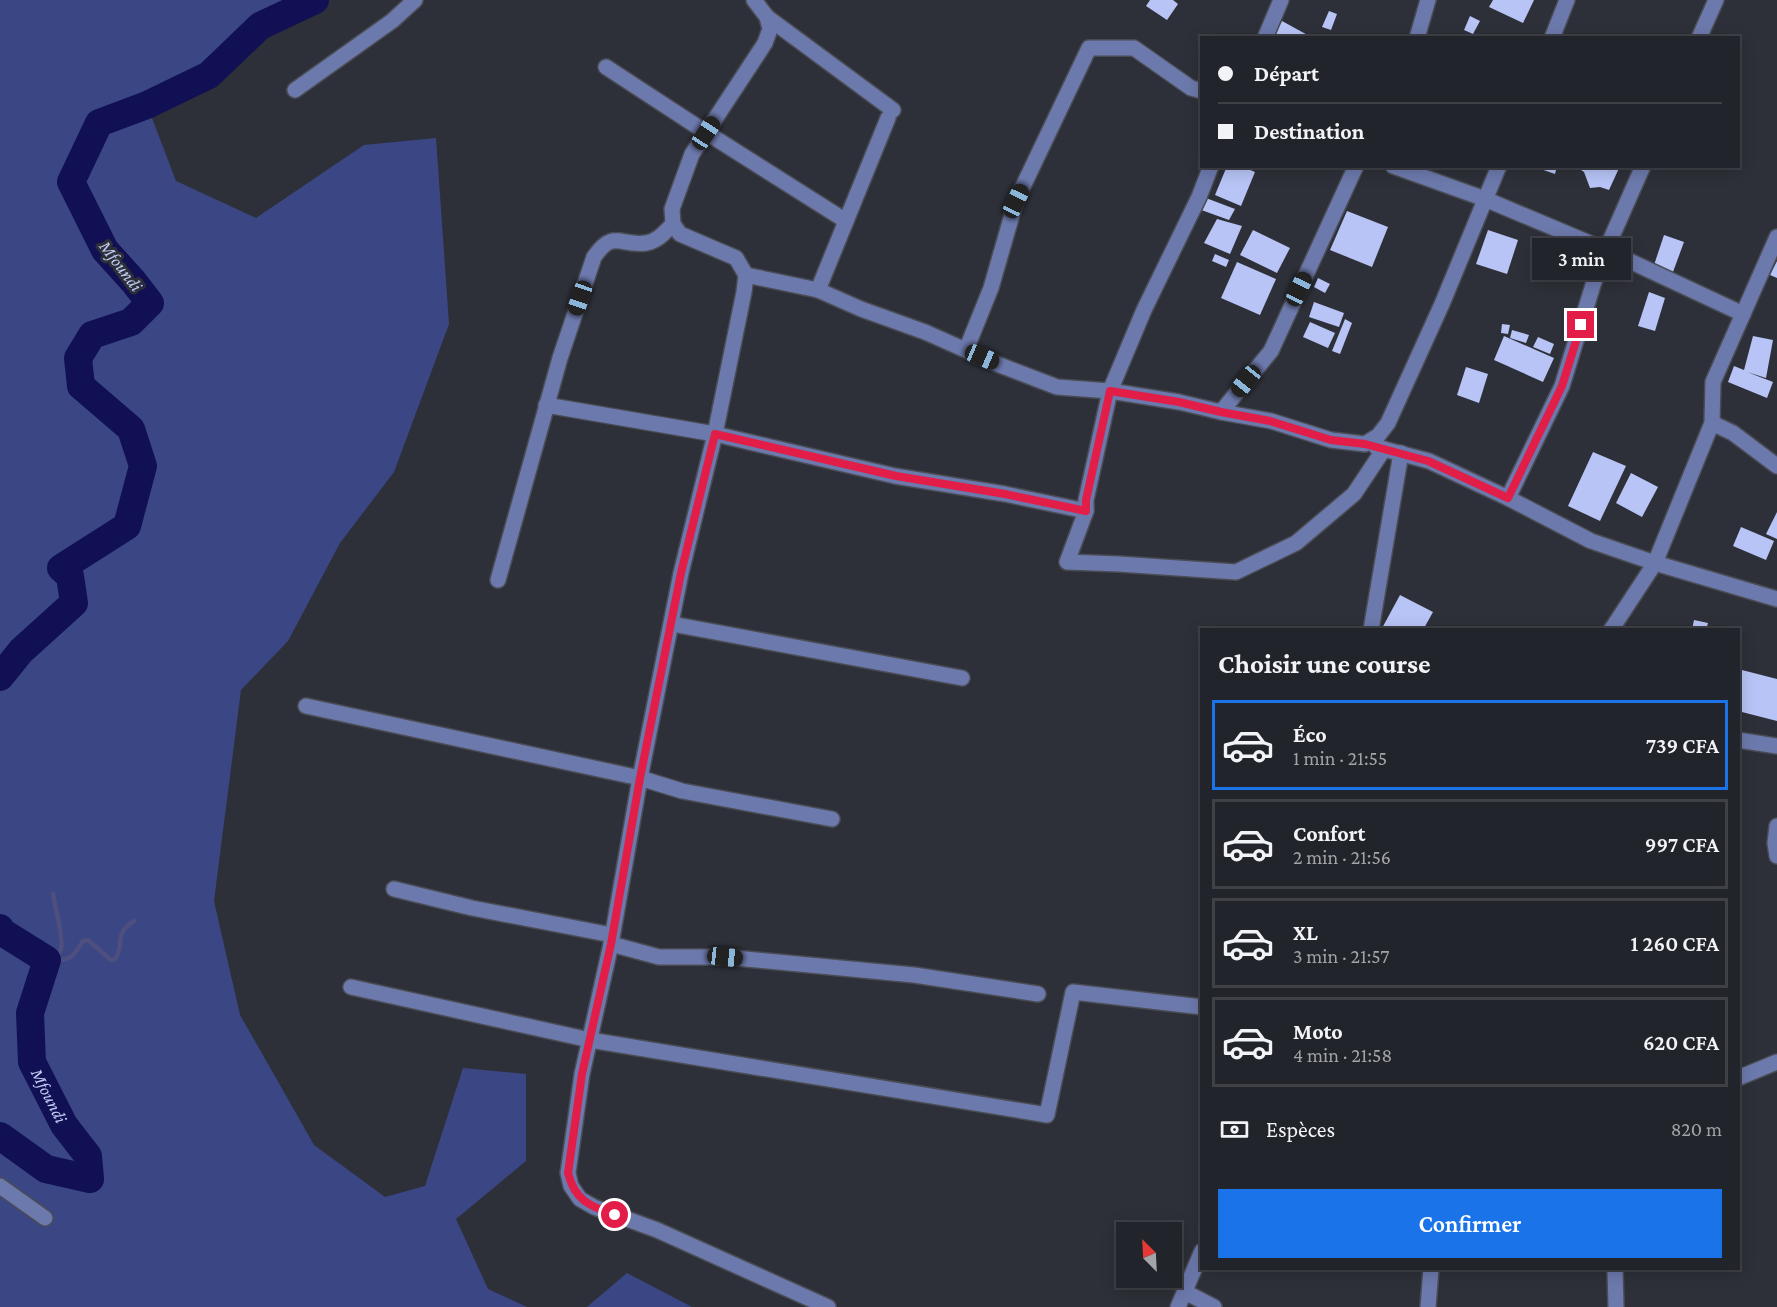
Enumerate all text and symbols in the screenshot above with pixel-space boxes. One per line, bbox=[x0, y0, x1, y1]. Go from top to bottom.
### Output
text: Départ bbox=[1254, 61, 1319, 86]
car bbox=[689, 113, 723, 153]
text: Destination bbox=[1254, 119, 1364, 144]
car bbox=[1000, 181, 1032, 221]
water label: Mfoundi bbox=[95, 236, 147, 295]
callout: 3 min bbox=[1532, 238, 1630, 280]
text: 3 min bbox=[1558, 248, 1605, 270]
car bbox=[1283, 269, 1315, 309]
car bbox=[566, 278, 594, 318]
route end bbox=[1567, 311, 1594, 338]
car bbox=[962, 342, 1002, 372]
car bbox=[1228, 361, 1264, 401]
text: Choisir une course bbox=[1218, 649, 1431, 679]
icon: car bbox=[1221, 718, 1275, 772]
text: Éco bbox=[1293, 722, 1327, 747]
text: 739 CFA bbox=[1646, 733, 1719, 758]
text: 1 min · 21:55 bbox=[1293, 747, 1387, 769]
icon: car bbox=[1221, 817, 1275, 871]
text: Confort bbox=[1293, 821, 1366, 846]
text: 997 CFA bbox=[1645, 832, 1719, 857]
text: 2 min · 21:56 bbox=[1293, 846, 1391, 868]
icon: car bbox=[1221, 916, 1275, 970]
text: XL bbox=[1293, 920, 1318, 945]
text: 1 260 CFA bbox=[1631, 931, 1719, 956]
text: 3 min · 21:57 bbox=[1293, 945, 1389, 967]
car bbox=[706, 946, 744, 968]
icon: car bbox=[1221, 1015, 1275, 1069]
text: Moto bbox=[1293, 1019, 1343, 1044]
text: 620 CFA bbox=[1643, 1030, 1719, 1055]
text: 4 min · 21:58 bbox=[1293, 1044, 1392, 1066]
water label: Mfoundi bbox=[26, 1064, 71, 1126]
icon: cash bbox=[1218, 1113, 1251, 1146]
text: Espèces bbox=[1266, 1117, 1335, 1142]
text: 820 m bbox=[1671, 1118, 1722, 1140]
button: Confirmer bbox=[1218, 1189, 1722, 1258]
route start bbox=[601, 1201, 628, 1228]
north arrow bbox=[1116, 1222, 1182, 1288]
map controls bbox=[1116, 1222, 1182, 1288]

